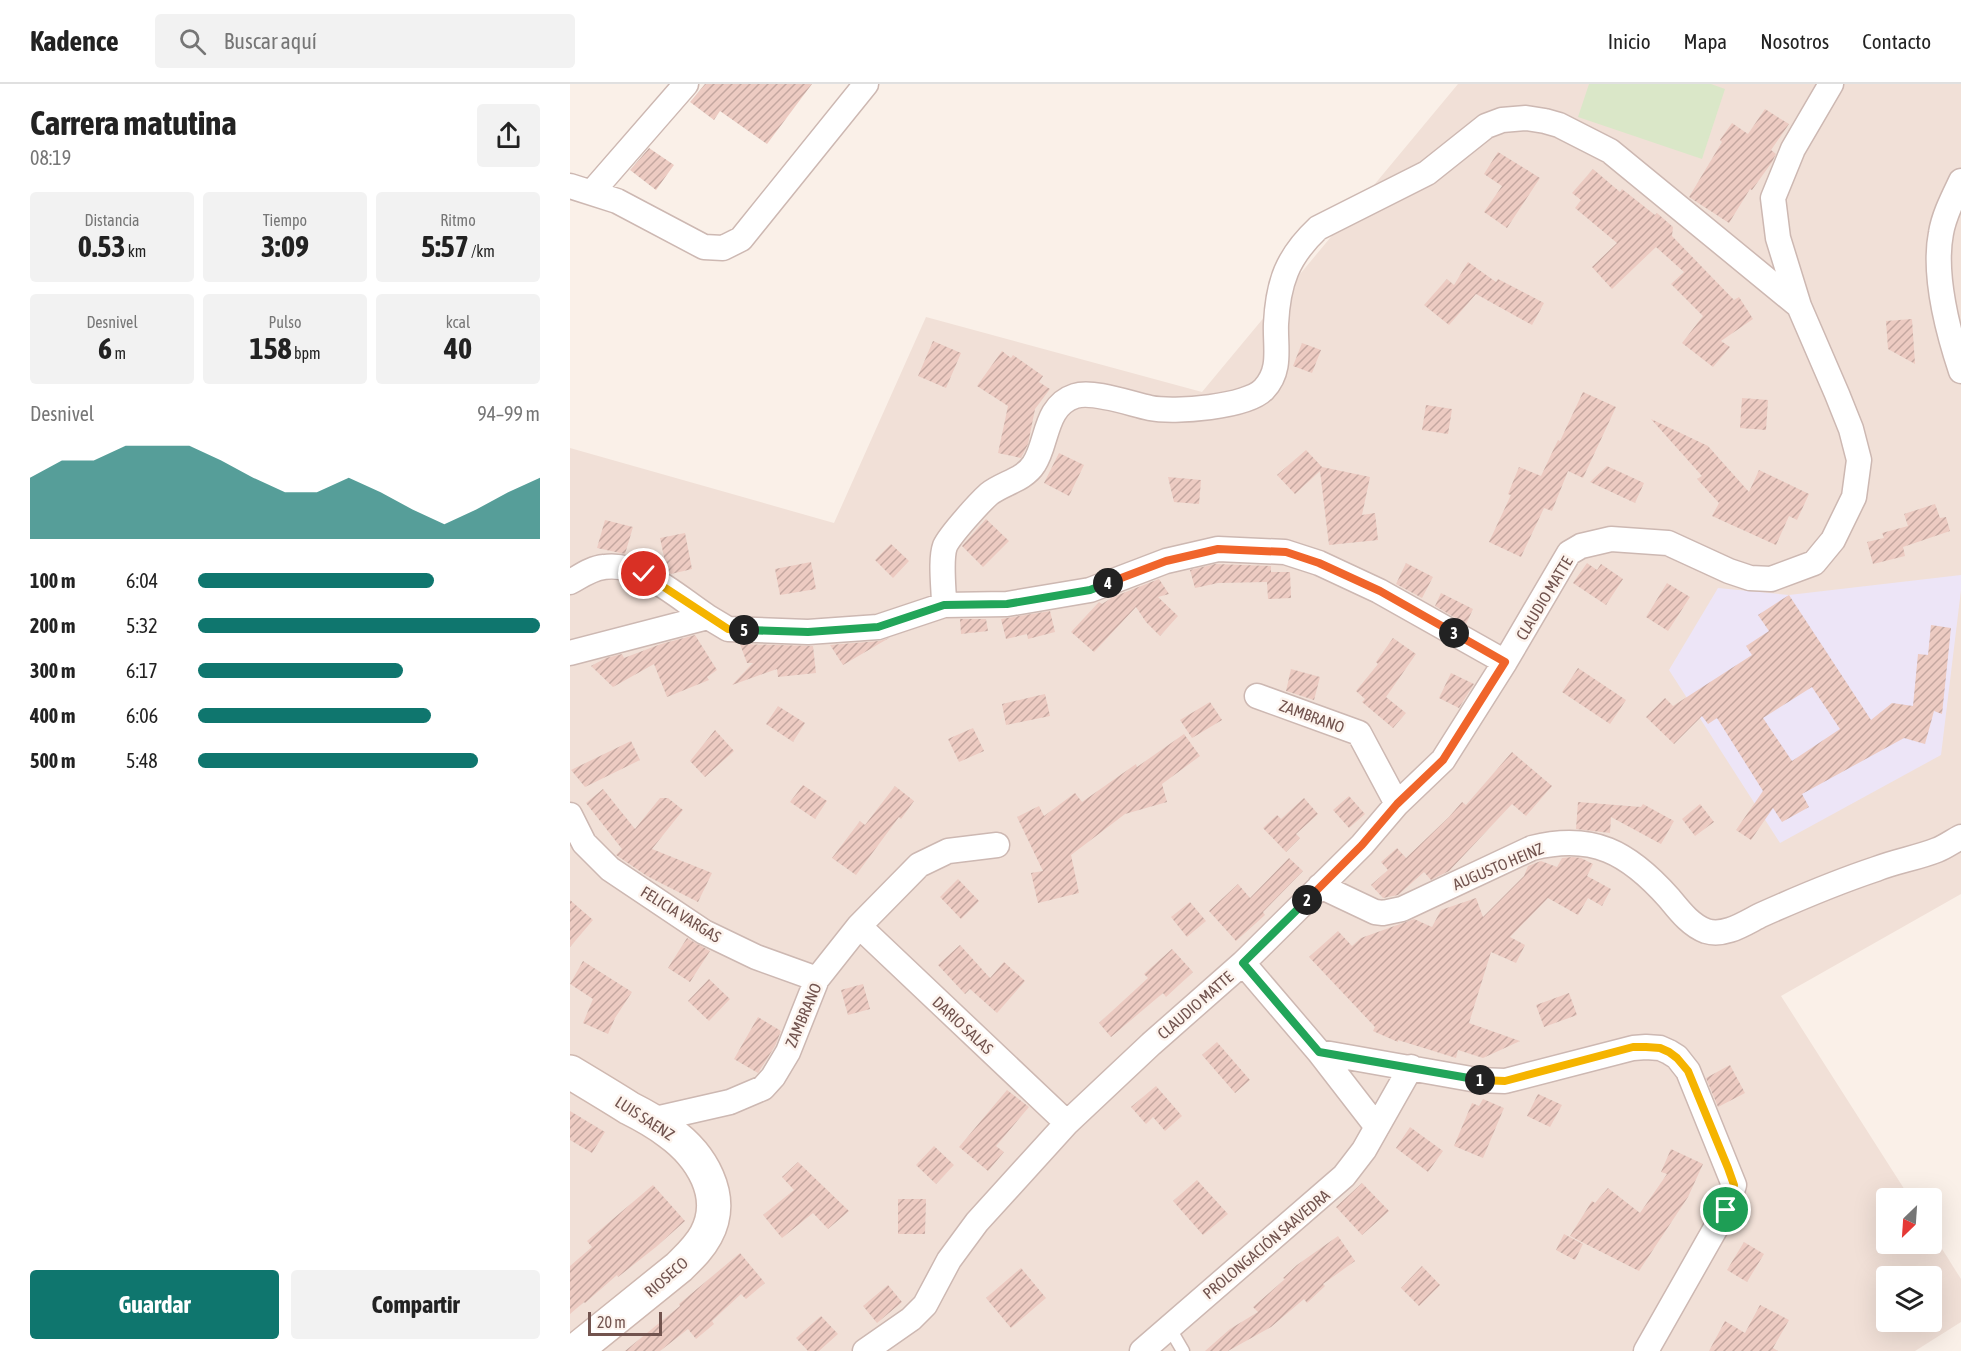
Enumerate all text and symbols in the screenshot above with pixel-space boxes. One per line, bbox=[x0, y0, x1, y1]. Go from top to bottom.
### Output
search box bbox=[155, 14, 575, 68]
text: Kadence bbox=[30, 25, 119, 57]
icon: search bbox=[176, 25, 209, 58]
text: Buscar aquí bbox=[224, 28, 317, 54]
text: Inicio bbox=[1608, 29, 1651, 53]
text: Mapa bbox=[1684, 29, 1727, 53]
text: Nosotros bbox=[1760, 29, 1829, 53]
text: Contacto bbox=[1862, 29, 1931, 53]
text: Carrera matutina bbox=[30, 104, 237, 142]
button: share bbox=[477, 104, 540, 167]
text: 08:19 bbox=[30, 146, 71, 169]
text: Distancia bbox=[84, 211, 140, 229]
text: Tiempo bbox=[263, 211, 307, 229]
text: Ritmo bbox=[440, 211, 476, 229]
text: 0.53 bbox=[78, 229, 125, 263]
text: 3:09 bbox=[261, 229, 309, 263]
text: 5:57 bbox=[421, 229, 469, 263]
text: km bbox=[125, 242, 146, 260]
text: /km bbox=[469, 242, 495, 260]
text: Desnivel bbox=[86, 313, 138, 331]
text: Pulso bbox=[269, 313, 301, 331]
text: kcal bbox=[446, 313, 470, 331]
text: 6 bbox=[98, 331, 112, 365]
text: 158 bbox=[249, 331, 292, 365]
text: 40 bbox=[444, 331, 472, 365]
text: m bbox=[112, 344, 126, 362]
text: bpm bbox=[292, 344, 321, 362]
text: Desnivel bbox=[30, 402, 94, 425]
text: 94–99 m bbox=[477, 402, 540, 425]
pin bbox=[618, 548, 669, 599]
street label: CLAUDIO MATTE bbox=[1512, 553, 1576, 643]
icon: check bbox=[627, 557, 660, 590]
pin: 4 bbox=[1093, 568, 1123, 598]
text: 100 m bbox=[30, 569, 75, 592]
text: 6:04 bbox=[126, 569, 158, 592]
text: 4 bbox=[1104, 574, 1112, 592]
text: 200 m bbox=[30, 614, 75, 637]
text: 5:32 bbox=[126, 614, 158, 637]
pin: 5 bbox=[729, 615, 759, 645]
pin: 3 bbox=[1439, 618, 1469, 648]
text: 5 bbox=[740, 621, 748, 639]
text: 3 bbox=[1450, 624, 1458, 642]
text: 300 m bbox=[30, 659, 75, 682]
text: 6:17 bbox=[126, 659, 158, 682]
street label: ZAMBRANO bbox=[1277, 696, 1347, 736]
text: 400 m bbox=[30, 704, 75, 727]
text: 6:06 bbox=[126, 704, 158, 727]
text: 500 m bbox=[30, 749, 75, 772]
text: 5:48 bbox=[126, 749, 158, 772]
street label: AUGUSTO HEINZ bbox=[1450, 839, 1546, 893]
street label: FELICIA VARGAS bbox=[638, 882, 725, 946]
pin: 2 bbox=[1292, 885, 1322, 915]
text: 2 bbox=[1303, 891, 1311, 909]
street label: CLAUDIO MATTE bbox=[1154, 967, 1237, 1043]
street label: ZAMBRANO bbox=[781, 980, 825, 1050]
street label: DARIO SALAS bbox=[929, 993, 997, 1058]
pin: 1 bbox=[1465, 1065, 1495, 1095]
text: 1 bbox=[1476, 1071, 1484, 1089]
street label: LUIS SAENZ bbox=[612, 1092, 678, 1144]
pin bbox=[1700, 1184, 1751, 1235]
street label: PROLONGACIÓN SAAVEDRA bbox=[1199, 1186, 1333, 1302]
north arrow bbox=[1876, 1188, 1942, 1254]
map controls bbox=[1876, 1188, 1942, 1332]
icon: arrive bbox=[1709, 1193, 1742, 1226]
street label: RIOSECO bbox=[641, 1253, 691, 1301]
button: layers bbox=[1876, 1266, 1942, 1332]
button: Guardar bbox=[30, 1270, 279, 1339]
button: Compartir bbox=[291, 1270, 540, 1339]
scale bar bbox=[588, 1309, 662, 1336]
text: 20 m bbox=[597, 1313, 626, 1331]

